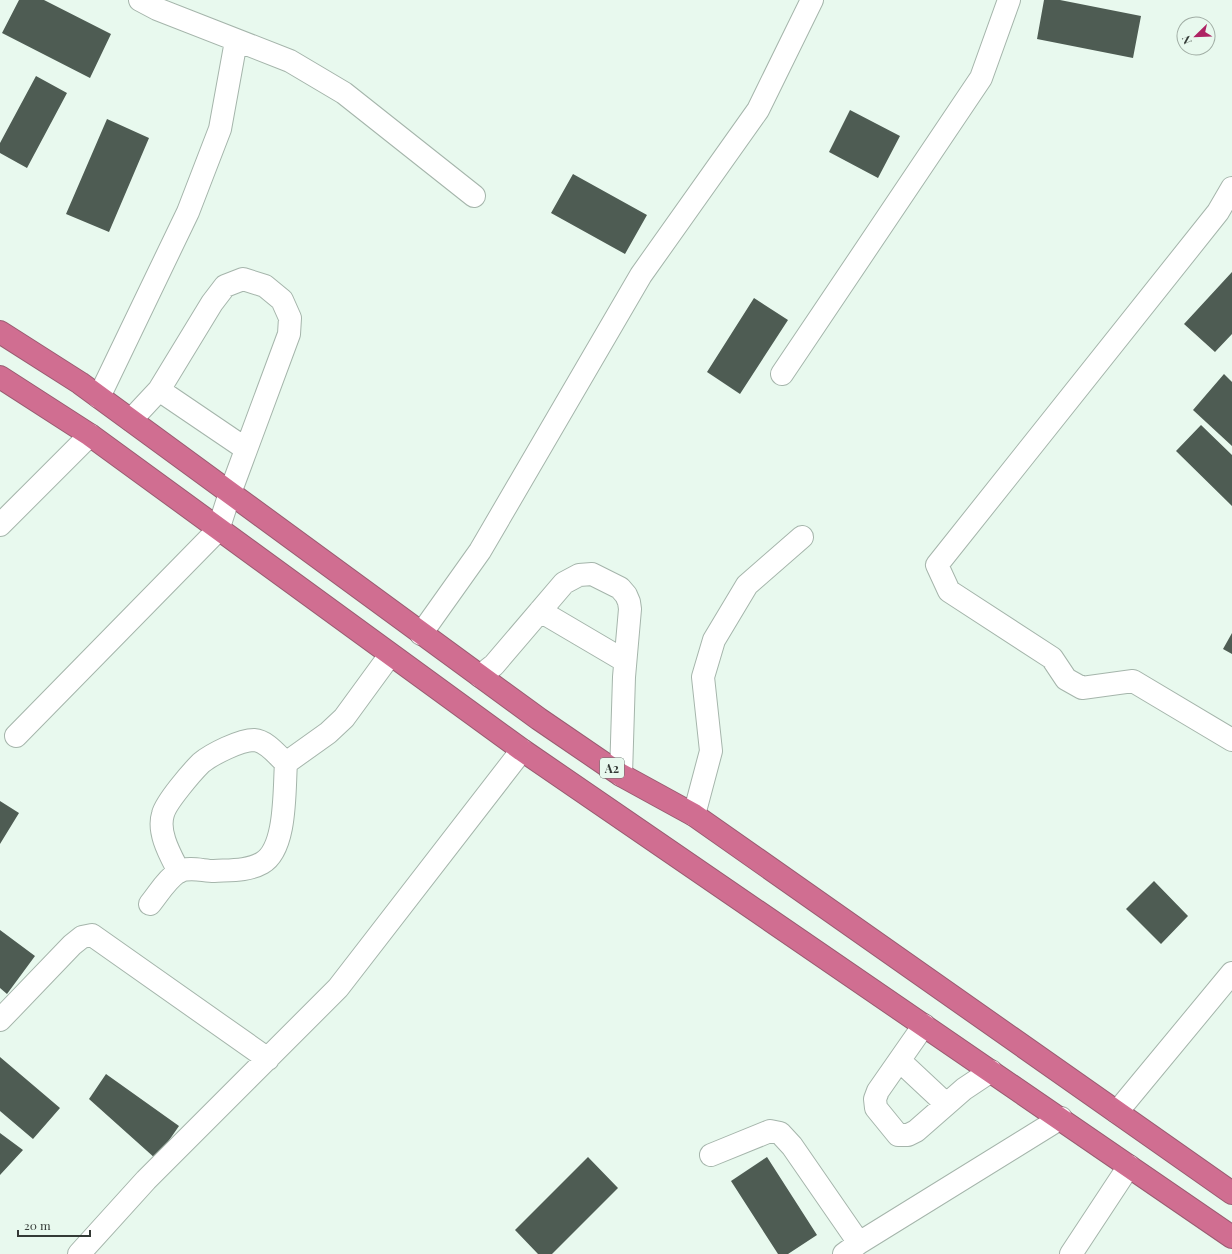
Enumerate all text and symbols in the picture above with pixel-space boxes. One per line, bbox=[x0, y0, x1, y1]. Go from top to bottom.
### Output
north arrow bbox=[1176, 16, 1216, 56]
text: N bbox=[1178, 33, 1195, 47]
road number: A2 bbox=[600, 758, 624, 778]
scale bar bbox=[18, 1212, 90, 1238]
text: 20 m bbox=[24, 1217, 51, 1233]

